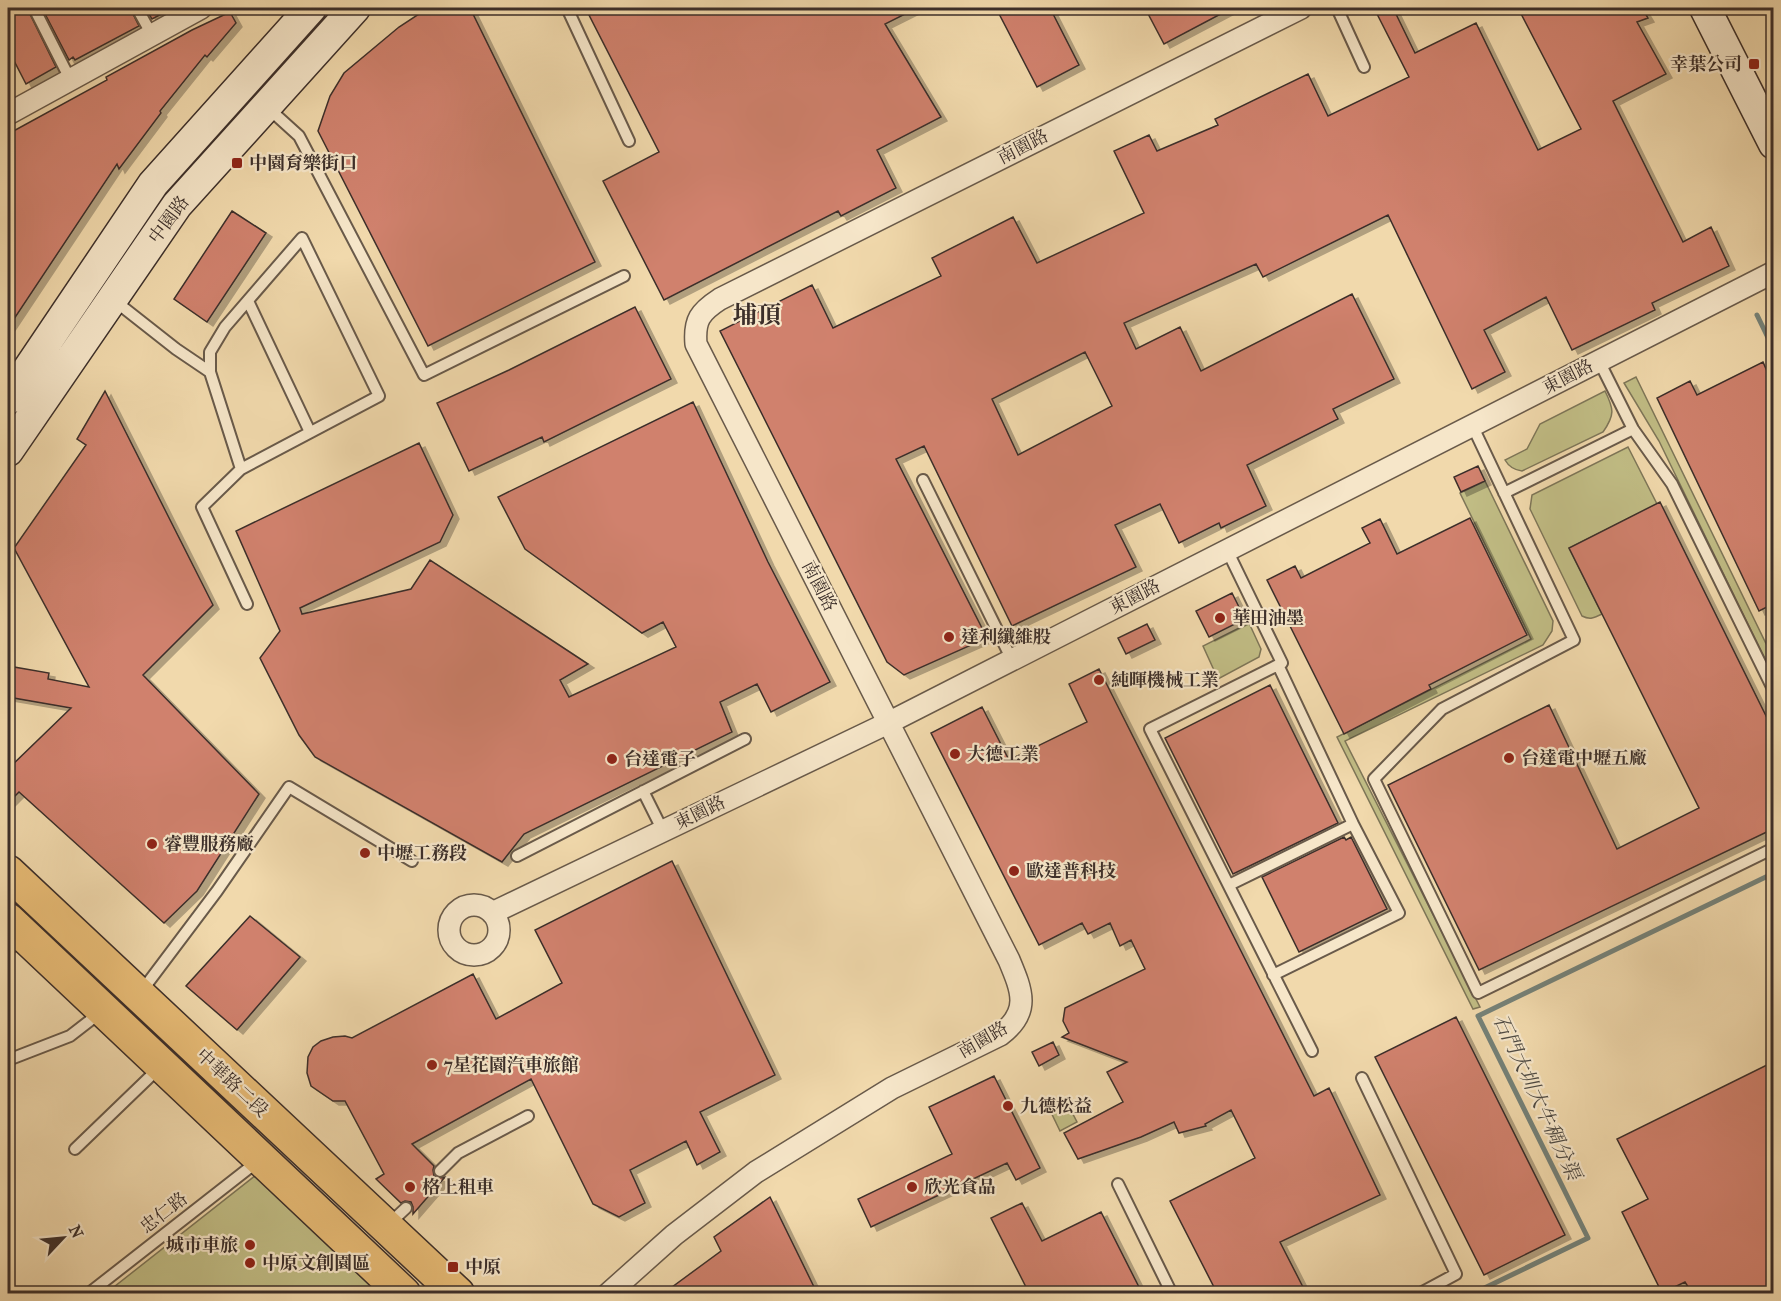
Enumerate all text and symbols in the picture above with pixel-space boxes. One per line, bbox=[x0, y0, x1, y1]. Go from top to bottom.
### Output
place label: 幸葉公司 bbox=[1670, 54, 1742, 75]
marker: 幸葉公司 bbox=[1747, 57, 1761, 71]
street label: 南園路 bbox=[994, 125, 1052, 169]
place label: 中園育樂街口 bbox=[249, 153, 357, 174]
marker: 中園育樂街口 bbox=[230, 156, 244, 170]
street label: 中園路 bbox=[144, 192, 194, 248]
district label: 埔頂 bbox=[733, 301, 781, 329]
street label: 東園路 bbox=[1539, 355, 1597, 399]
street label: 南園路 bbox=[797, 557, 841, 615]
street label: 東園路 bbox=[1106, 575, 1164, 619]
place label: 華田油墨 bbox=[1232, 608, 1304, 629]
marker: 華田油墨 bbox=[1213, 611, 1227, 625]
place label: 達利纖維股 bbox=[961, 627, 1051, 648]
marker: 達利纖維股 bbox=[942, 630, 956, 644]
place label: 純暉機械工業 bbox=[1111, 670, 1219, 691]
marker: 純暉機械工業 bbox=[1092, 673, 1106, 687]
place label: 大德工業 bbox=[967, 744, 1039, 765]
marker: 大德工業 bbox=[948, 747, 962, 761]
place label: 台達電中壢五廠 bbox=[1521, 748, 1647, 769]
place label: 台達電子 bbox=[624, 749, 696, 770]
marker: 台達電中壢五廠 bbox=[1502, 751, 1516, 765]
marker: 台達電子 bbox=[605, 752, 619, 766]
street label: 東園路 bbox=[671, 792, 729, 834]
place label: 睿豐服務廠 bbox=[164, 834, 254, 855]
marker: 睿豐服務廠 bbox=[145, 837, 159, 851]
place label: 中壢工務段 bbox=[377, 843, 467, 864]
marker: 中壢工務段 bbox=[358, 846, 372, 860]
place label: 歐達普科技 bbox=[1026, 861, 1117, 882]
marker: 歐達普科技 bbox=[1007, 864, 1021, 878]
water label: 石門大圳大牛稠分渠 bbox=[1489, 1011, 1587, 1186]
street label: 南園路 bbox=[954, 1017, 1012, 1063]
street label: 中華路二段 bbox=[192, 1045, 272, 1121]
place label: 7星花園汽車旅館 bbox=[443, 1055, 579, 1076]
marker: 7星花園汽車旅館 bbox=[425, 1058, 439, 1072]
place label: 九德松益 bbox=[1020, 1096, 1092, 1117]
marker: 九德松益 bbox=[1001, 1099, 1015, 1113]
place label: 格上租車 bbox=[422, 1177, 494, 1198]
place label: 欣光食品 bbox=[924, 1177, 996, 1198]
marker: 格上租車 bbox=[403, 1180, 417, 1194]
marker: 欣光食品 bbox=[905, 1180, 919, 1194]
street label: 忠仁路 bbox=[136, 1188, 192, 1238]
north arrow bbox=[33, 1208, 93, 1268]
text: N bbox=[65, 1222, 88, 1242]
place label: 城市車旅 bbox=[166, 1235, 238, 1256]
marker: 城市車旅 bbox=[243, 1238, 257, 1252]
place label: 中原文創園區 bbox=[262, 1253, 370, 1274]
marker: 中原文創園區 bbox=[243, 1256, 257, 1270]
place label: 中原 bbox=[465, 1257, 501, 1278]
marker: 中原 bbox=[446, 1260, 460, 1274]

